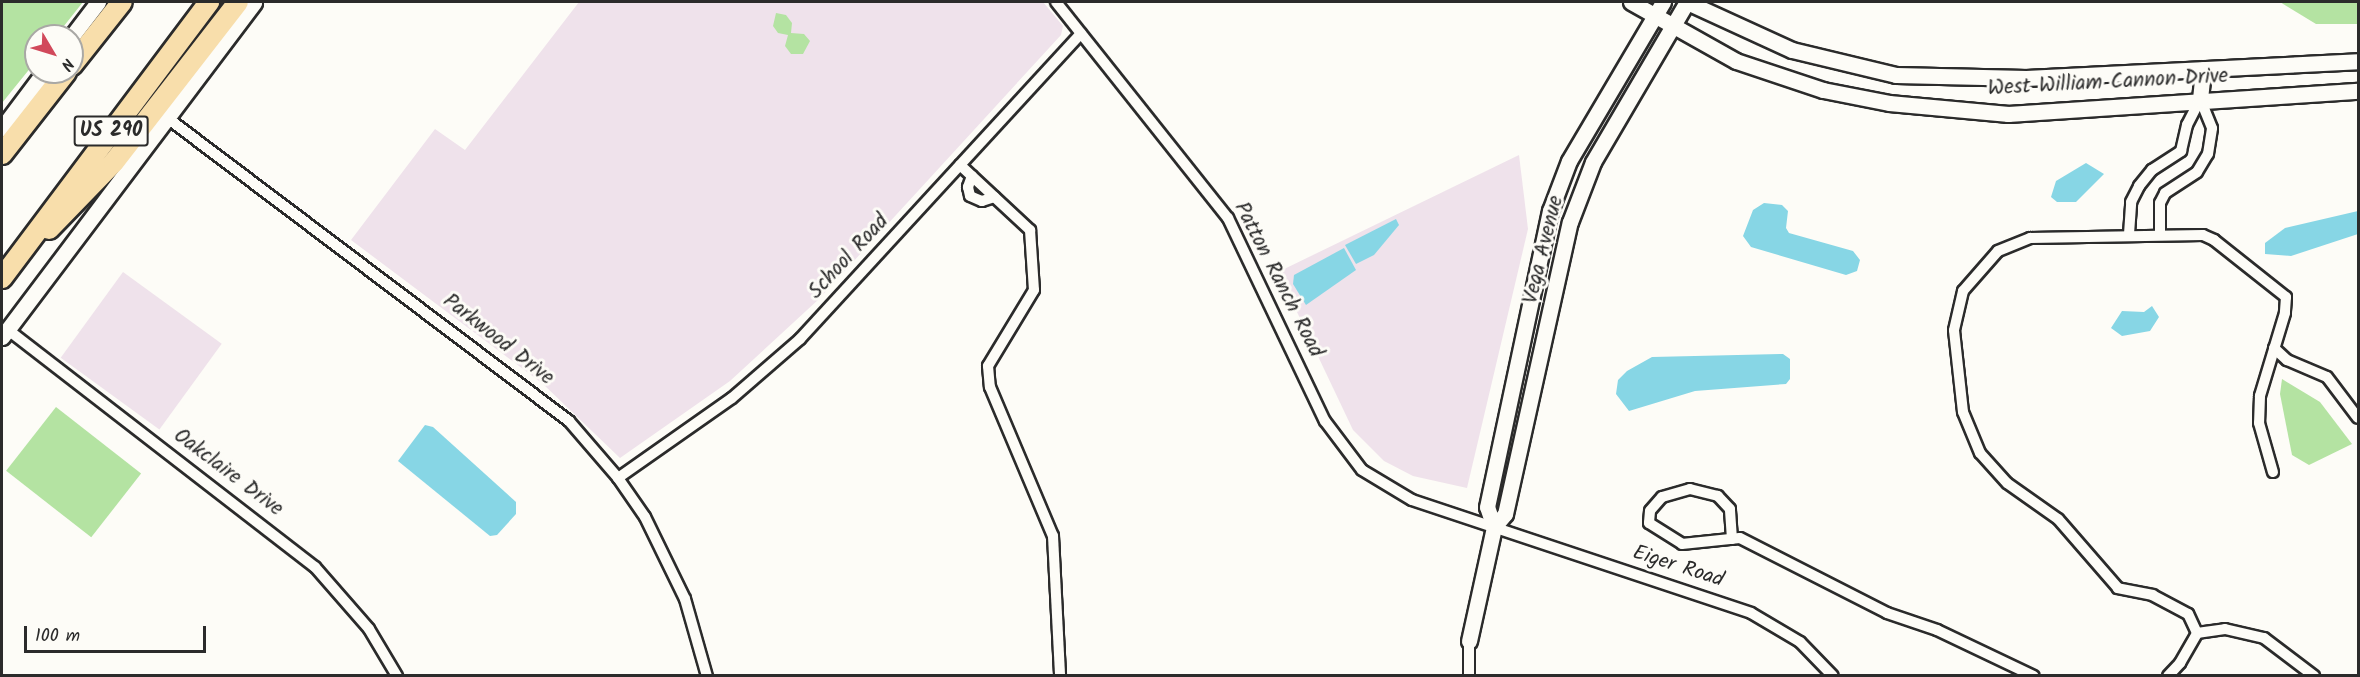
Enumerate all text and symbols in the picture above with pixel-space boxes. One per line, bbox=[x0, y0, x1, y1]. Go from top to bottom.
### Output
north arrow bbox=[24, 24, 84, 84]
text: N bbox=[54, 52, 80, 76]
street label: West William Cannon Drive bbox=[1987, 64, 2229, 102]
road number: US 290 bbox=[74, 114, 148, 148]
street label: Vega Avenue bbox=[1518, 193, 1570, 307]
street label: Patton Ranch Road bbox=[1228, 198, 1328, 362]
street label: School Road bbox=[803, 209, 895, 305]
street label: Parkwood Drive bbox=[437, 289, 559, 391]
street label: Oakclaire Drive bbox=[168, 424, 288, 522]
street label: Eiger Road bbox=[1629, 540, 1727, 594]
scale bar bbox=[27, 614, 208, 652]
text: 100 m bbox=[35, 622, 80, 651]

